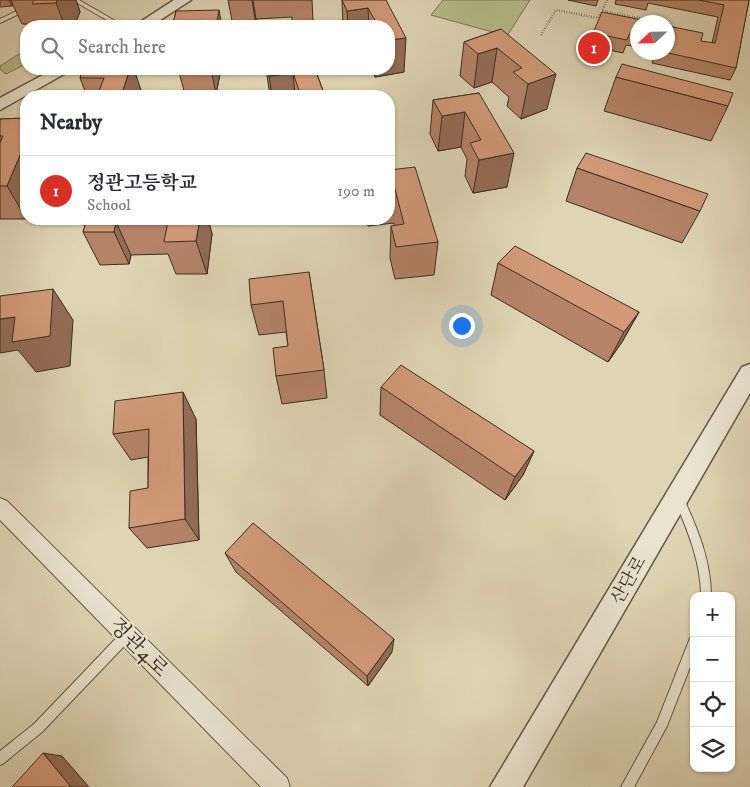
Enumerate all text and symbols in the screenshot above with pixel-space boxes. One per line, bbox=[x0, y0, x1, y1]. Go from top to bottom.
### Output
north arrow bbox=[630, 15, 675, 60]
search box bbox=[20, 20, 395, 75]
pin: 1 bbox=[578, 29, 610, 67]
icon: search bbox=[38, 34, 66, 62]
text: Search here bbox=[78, 36, 166, 59]
text: Nearby bbox=[40, 110, 102, 136]
text: 정관고등학교 bbox=[87, 172, 197, 195]
text: 1 bbox=[53, 181, 59, 201]
text: 190 m bbox=[337, 181, 375, 201]
text: School bbox=[87, 195, 131, 215]
your location bbox=[449, 313, 475, 339]
street label: 산단로 bbox=[606, 552, 651, 609]
map controls bbox=[690, 592, 735, 772]
button: + bbox=[690, 592, 735, 637]
street label: 정관4로 bbox=[103, 613, 173, 683]
button: − bbox=[690, 637, 735, 682]
button: locate bbox=[690, 682, 735, 727]
button: layers bbox=[690, 727, 735, 772]

